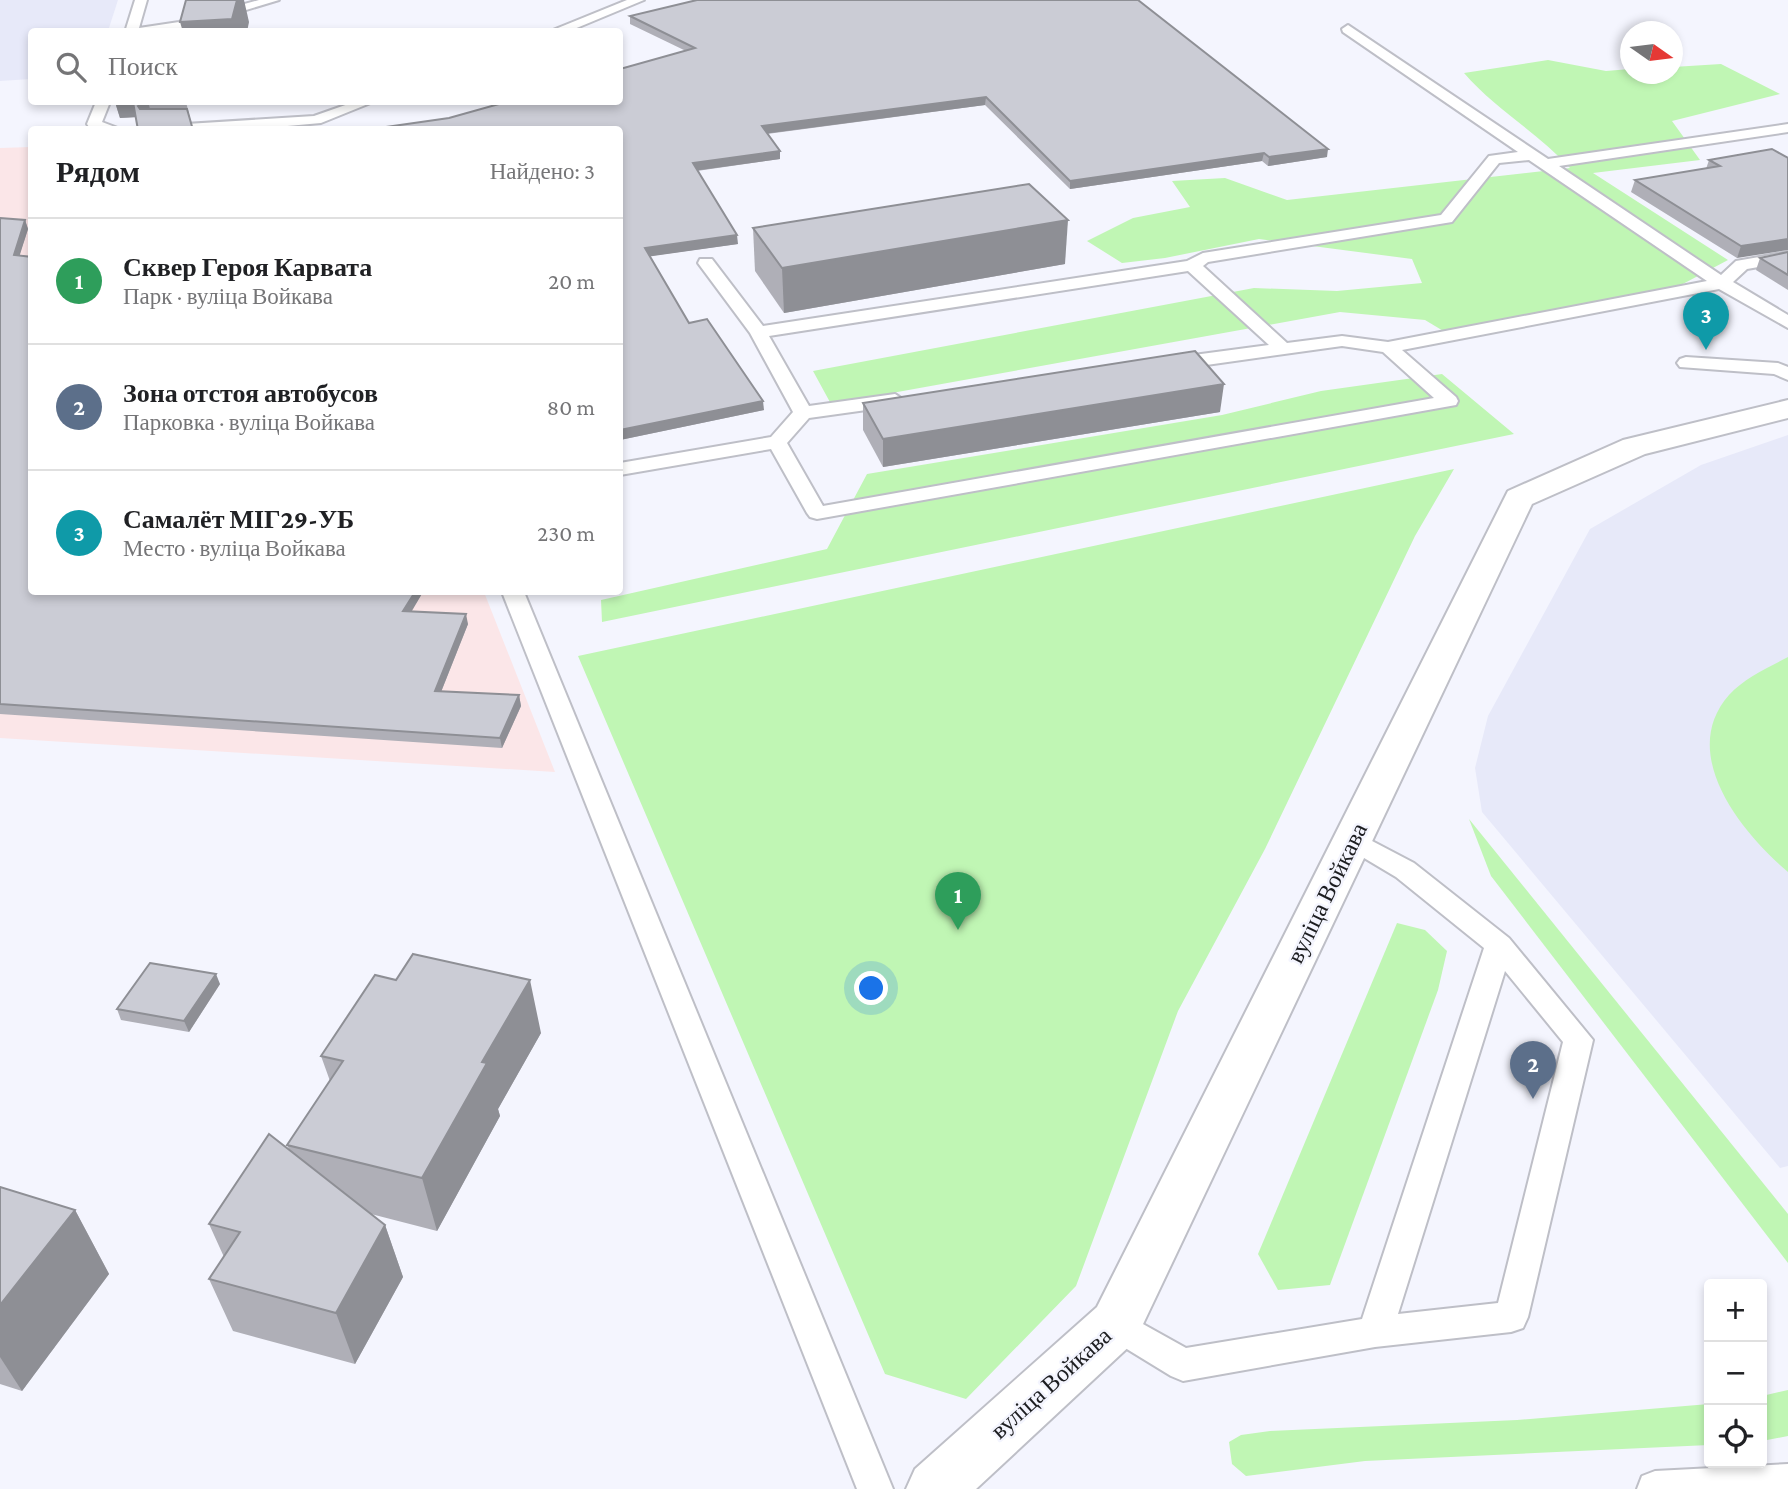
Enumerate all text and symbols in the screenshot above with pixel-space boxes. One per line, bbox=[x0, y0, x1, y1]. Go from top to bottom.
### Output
north arrow bbox=[1620, 21, 1683, 84]
search box bbox=[28, 28, 623, 105]
icon: search bbox=[52, 48, 90, 86]
text: Поиск bbox=[108, 52, 178, 81]
text: Рядом bbox=[56, 155, 140, 188]
text: Найдено: 3 bbox=[490, 158, 595, 184]
text: Сквер Героя Карвата bbox=[123, 253, 372, 282]
text: 1 bbox=[75, 268, 83, 294]
text: 20 m bbox=[548, 268, 595, 294]
text: Парк · вуліца Войкава bbox=[123, 283, 333, 309]
pin: 3 bbox=[1683, 292, 1729, 350]
text: Зона отстоя автобусов bbox=[123, 379, 378, 408]
text: 2 bbox=[73, 394, 85, 420]
text: 80 m bbox=[547, 394, 595, 420]
text: Парковка · вуліца Войкава bbox=[123, 409, 375, 435]
text: Самалёт МІГ29-УБ bbox=[123, 505, 354, 534]
text: 3 bbox=[73, 520, 85, 546]
text: 230 m bbox=[537, 520, 595, 546]
text: Место · вуліца Войкава bbox=[123, 535, 346, 561]
street label: вуліца Войкава bbox=[1281, 818, 1372, 967]
pin: 1 bbox=[935, 872, 981, 930]
your location bbox=[854, 971, 888, 1005]
pin: 2 bbox=[1510, 1041, 1556, 1099]
map controls bbox=[1704, 1279, 1767, 1468]
button: + bbox=[1704, 1279, 1767, 1342]
street label: вуліца Войкава bbox=[985, 1321, 1117, 1444]
button: − bbox=[1704, 1342, 1767, 1405]
button: locate bbox=[1704, 1405, 1767, 1468]

